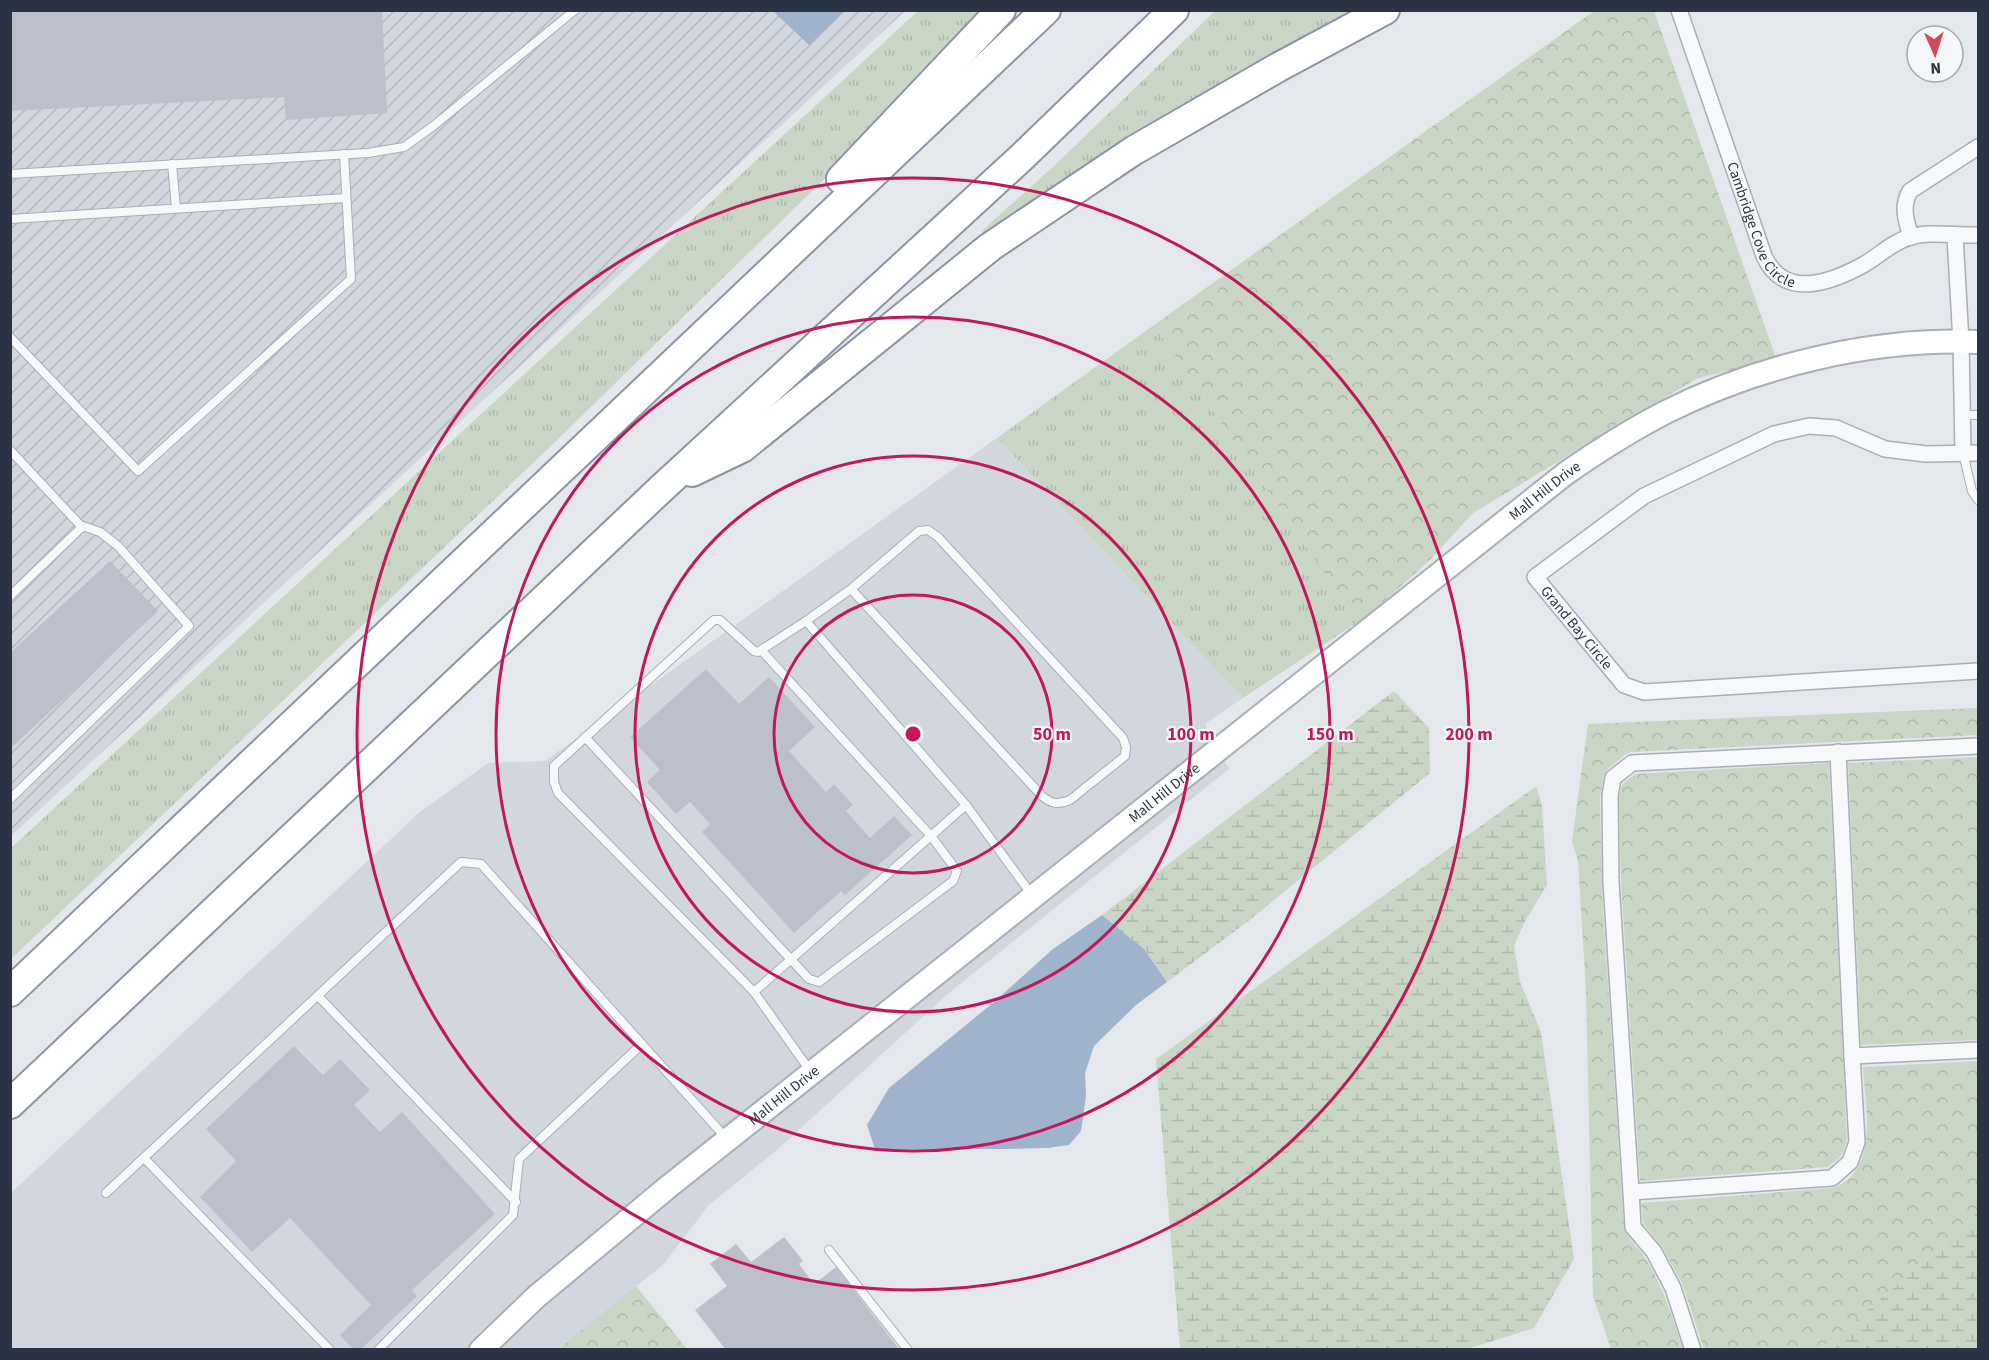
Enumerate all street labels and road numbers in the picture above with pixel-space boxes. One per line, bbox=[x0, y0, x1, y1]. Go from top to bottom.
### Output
street label: Cambridge Cove Circle bbox=[1722, 159, 1798, 293]
street label: Mall Hill Drive bbox=[1504, 456, 1585, 525]
street label: Grand Bay Circle bbox=[1536, 581, 1618, 674]
street label: Mall Hill Drive bbox=[1124, 758, 1204, 828]
street label: Mall Hill Drive bbox=[744, 1060, 824, 1130]

